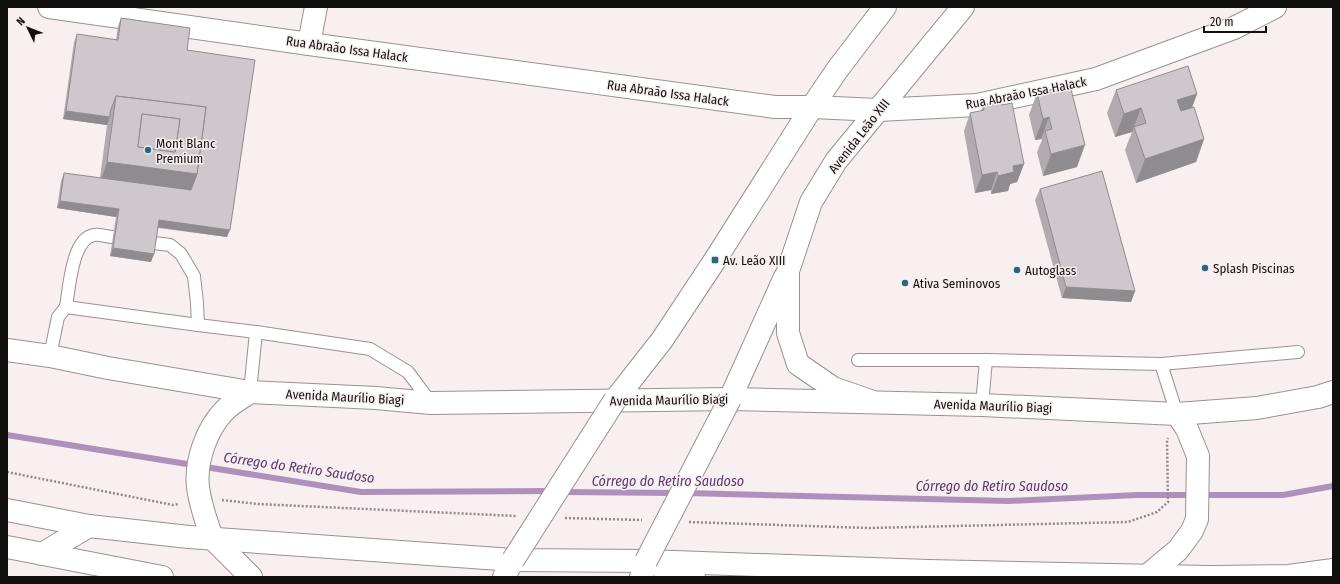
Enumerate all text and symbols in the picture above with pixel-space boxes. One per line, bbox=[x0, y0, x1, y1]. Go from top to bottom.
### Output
north arrow bbox=[8, 8, 48, 48]
scale bar bbox=[1204, 8, 1266, 34]
text: N bbox=[14, 15, 28, 28]
text: 20 m bbox=[1210, 15, 1234, 29]
street label: Rua Abraão Issa Halack bbox=[285, 33, 410, 65]
street label: Rua Abraão Issa Halack bbox=[964, 74, 1089, 112]
street label: Rua Abraão Issa Halack bbox=[606, 77, 731, 109]
street label: Avenida Leão XIII bbox=[825, 96, 893, 176]
place label: Mont Blanc Premium bbox=[156, 136, 216, 166]
marker: Mont Blanc Premium bbox=[143, 145, 153, 155]
place label: Av. Leão XIII bbox=[723, 253, 786, 268]
marker: Av. Leão XIII bbox=[710, 255, 720, 265]
place label: Splash Piscinas bbox=[1213, 261, 1295, 276]
place label: Autoglass bbox=[1025, 263, 1077, 278]
marker: Splash Piscinas bbox=[1200, 263, 1210, 273]
marker: Autoglass bbox=[1012, 265, 1022, 275]
place label: Ativa Seminovos bbox=[913, 276, 1001, 291]
marker: Ativa Seminovos bbox=[900, 278, 910, 288]
street label: Avenida Maurílio Biagi bbox=[285, 386, 405, 408]
street label: Avenida Maurílio Biagi bbox=[610, 391, 728, 409]
street label: Avenida Maurílio Biagi bbox=[934, 396, 1052, 416]
water label: Córrego do Retiro Saudoso bbox=[222, 449, 376, 487]
water label: Córrego do Retiro Saudoso bbox=[592, 473, 744, 490]
water label: Córrego do Retiro Saudoso bbox=[916, 478, 1068, 495]

